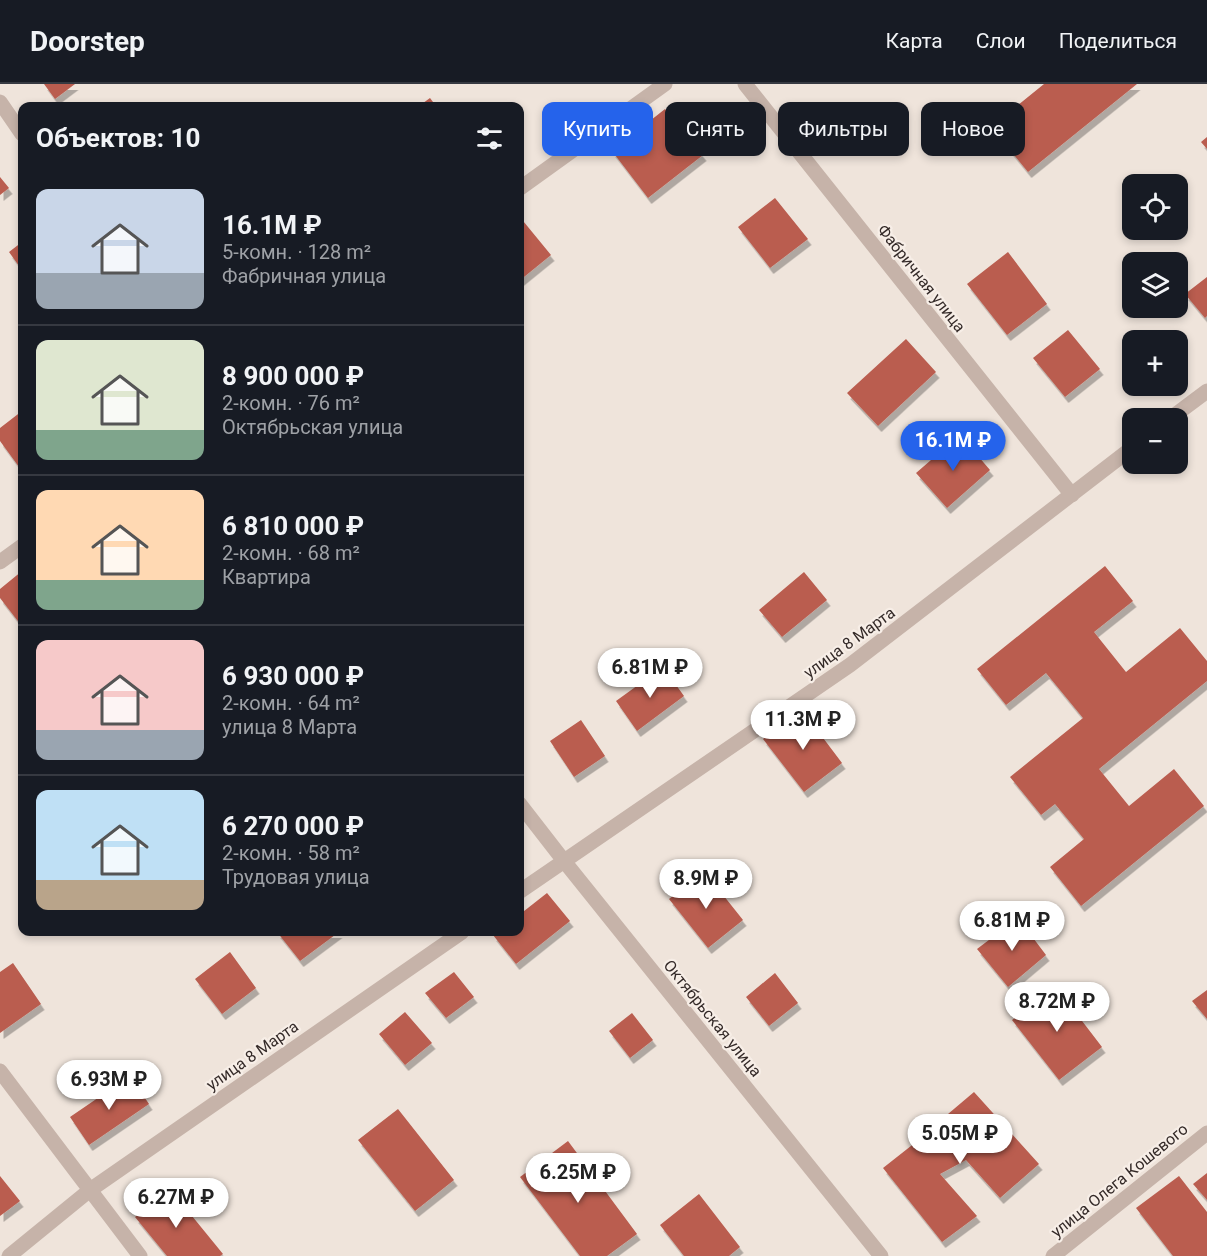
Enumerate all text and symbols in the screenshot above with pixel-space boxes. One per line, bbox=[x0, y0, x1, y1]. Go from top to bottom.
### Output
text: Doorstep bbox=[30, 25, 145, 58]
text: Карта bbox=[886, 29, 943, 53]
text: Слои bbox=[976, 29, 1026, 53]
text: Поделиться bbox=[1059, 29, 1177, 53]
chip: Купить bbox=[542, 102, 653, 156]
chip: Снять bbox=[665, 102, 766, 156]
chip: Фильтры bbox=[778, 102, 909, 156]
chip: Новое bbox=[921, 102, 1025, 156]
icon: filters bbox=[473, 122, 506, 155]
text: Объектов: 10 bbox=[36, 123, 200, 153]
map controls bbox=[1122, 174, 1188, 474]
button: locate bbox=[1122, 174, 1188, 240]
text: 16.1M ₽ bbox=[222, 210, 322, 240]
icon: home bbox=[84, 213, 156, 285]
street label: Фабричная улица bbox=[874, 221, 970, 336]
text: 5-комн. · 128 m² bbox=[222, 240, 371, 264]
button: layers bbox=[1122, 252, 1188, 318]
text: Фабричная улица bbox=[222, 264, 386, 288]
button: + bbox=[1122, 330, 1188, 396]
text: 8 900 000 ₽ bbox=[222, 361, 364, 391]
icon: home bbox=[84, 364, 156, 436]
text: 2-комн. · 76 m² bbox=[222, 391, 360, 415]
button: − bbox=[1122, 408, 1188, 474]
text: Октябрьская улица bbox=[222, 415, 403, 439]
pin: 16.1M ₽ bbox=[898, 421, 1008, 472]
text: 16.1M ₽ bbox=[915, 428, 991, 452]
text: 6 810 000 ₽ bbox=[222, 511, 364, 541]
icon: home bbox=[84, 514, 156, 586]
text: 2-комн. · 68 m² bbox=[222, 541, 360, 565]
text: Квартира bbox=[222, 565, 311, 589]
street label: улица 8 Марта bbox=[800, 603, 899, 682]
pin: 6.81M ₽ bbox=[595, 648, 705, 699]
text: 6.81M ₽ bbox=[612, 655, 688, 679]
text: 6 930 000 ₽ bbox=[222, 661, 364, 691]
icon: home bbox=[84, 664, 156, 736]
text: 2-комн. · 64 m² bbox=[222, 691, 360, 715]
pin: 11.3M ₽ bbox=[748, 700, 858, 751]
text: 11.3M ₽ bbox=[765, 707, 841, 731]
text: улица 8 Марта bbox=[222, 715, 357, 739]
text: 6 270 000 ₽ bbox=[222, 811, 364, 841]
icon: home bbox=[84, 814, 156, 886]
text: 2-комн. · 58 m² bbox=[222, 841, 360, 865]
pin: 8.9M ₽ bbox=[657, 859, 755, 910]
text: Трудовая улица bbox=[222, 865, 370, 889]
text: 8.9M ₽ bbox=[673, 866, 739, 890]
pin: 6.81M ₽ bbox=[957, 901, 1067, 952]
text: 6.81M ₽ bbox=[974, 908, 1050, 932]
street label: Октябрьская улица bbox=[660, 956, 766, 1081]
pin: 8.72M ₽ bbox=[1002, 982, 1112, 1033]
text: 8.72M ₽ bbox=[1019, 989, 1095, 1013]
street label: улица 8 Марта bbox=[203, 1017, 302, 1094]
pin: 6.93M ₽ bbox=[54, 1060, 164, 1111]
text: 6.93M ₽ bbox=[71, 1067, 147, 1091]
pin: 5.05M ₽ bbox=[905, 1114, 1015, 1165]
street label: улица Олега Кошевого bbox=[1047, 1119, 1192, 1241]
text: 5.05M ₽ bbox=[922, 1121, 998, 1145]
pin: 6.25M ₽ bbox=[523, 1153, 633, 1204]
text: 6.25M ₽ bbox=[540, 1160, 616, 1184]
pin: 6.27M ₽ bbox=[121, 1178, 231, 1229]
text: 6.27M ₽ bbox=[138, 1185, 214, 1209]

